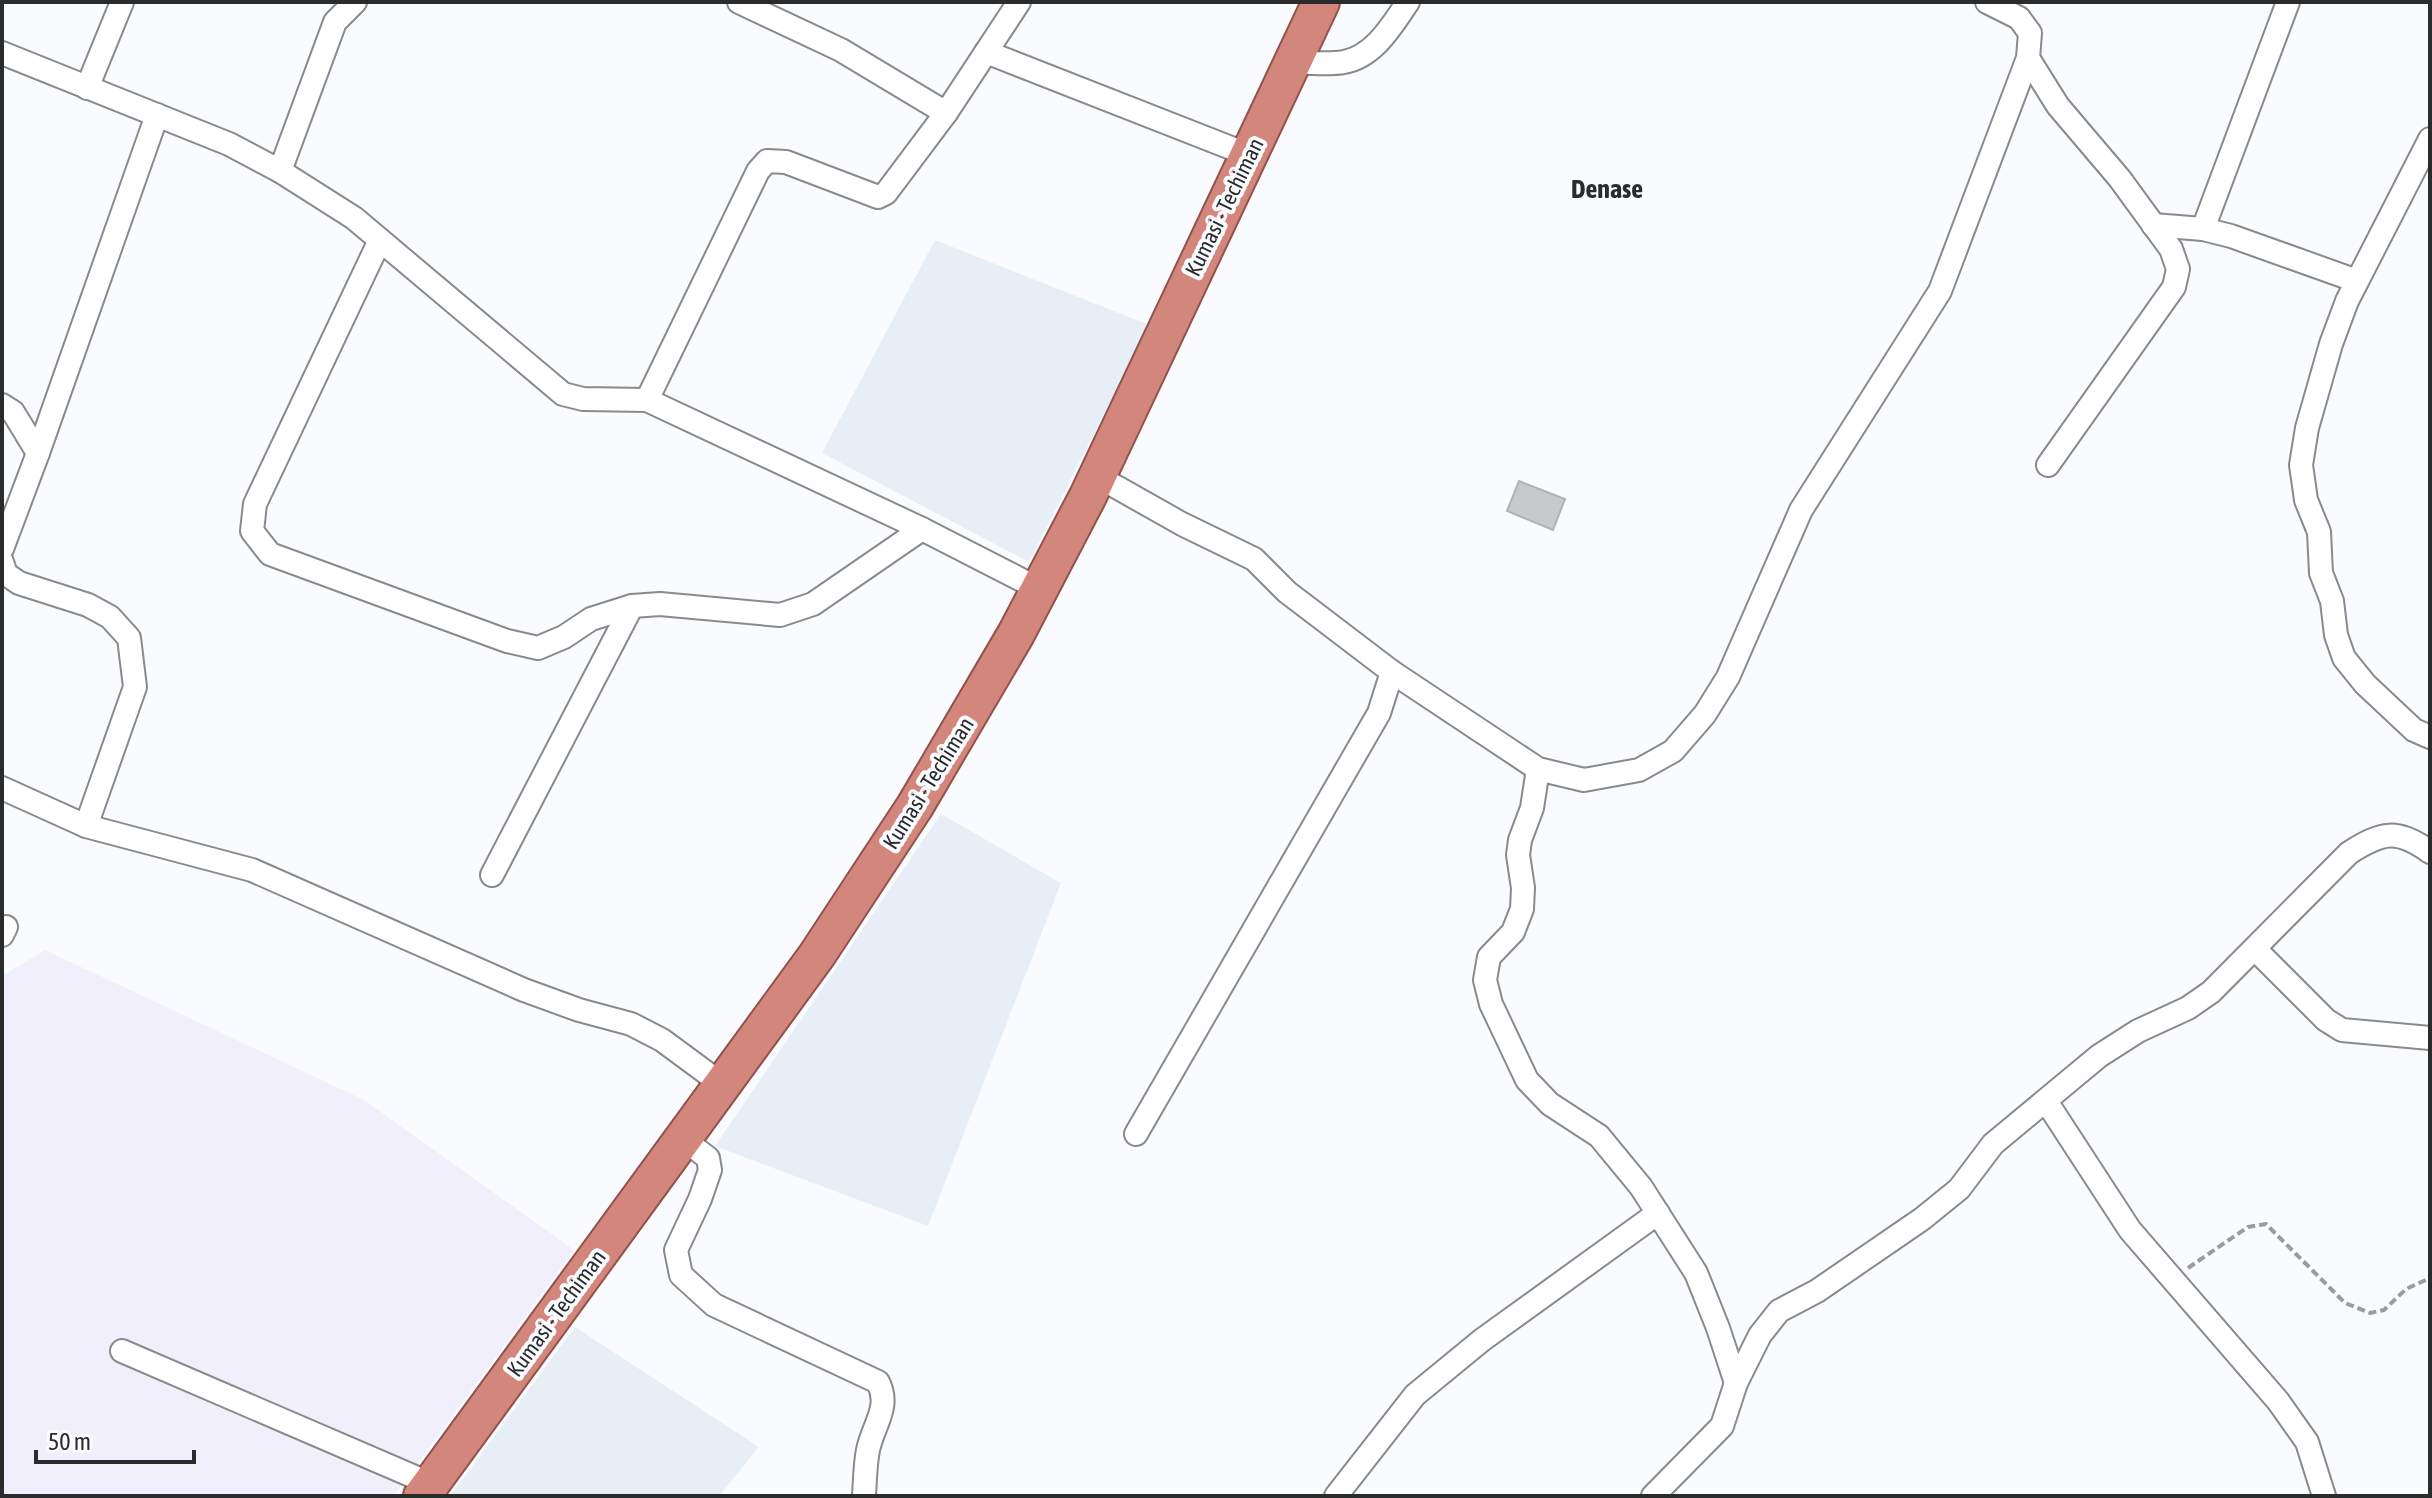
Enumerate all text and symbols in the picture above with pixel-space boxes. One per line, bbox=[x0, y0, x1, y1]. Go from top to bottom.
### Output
street label: Kumasi - Techiman bbox=[1179, 134, 1269, 280]
district label: Denase bbox=[1571, 174, 1643, 204]
street label: Kumasi - Techiman bbox=[877, 712, 979, 854]
street label: Kumasi - Techiman bbox=[501, 1245, 611, 1381]
scale bar bbox=[36, 1414, 194, 1464]
text: 50 m bbox=[48, 1428, 91, 1455]

